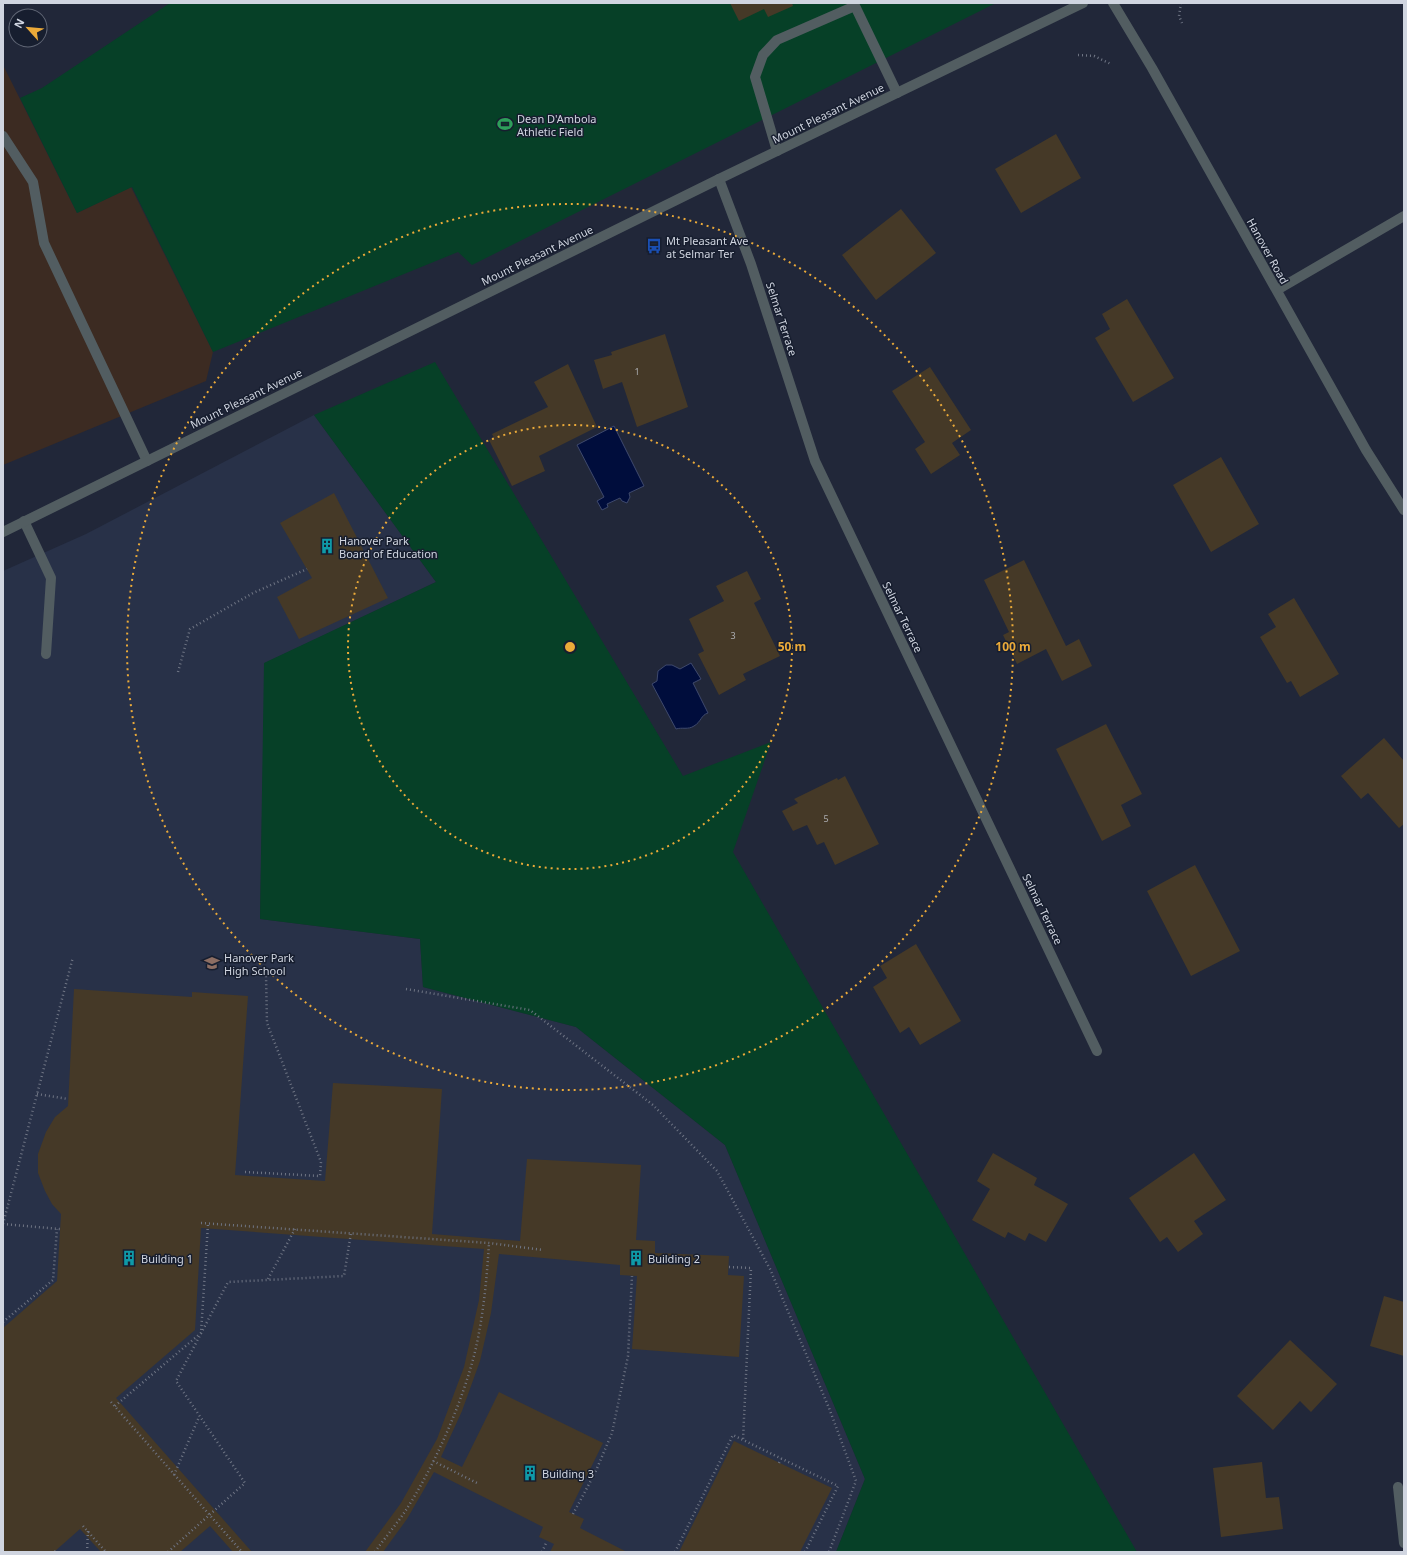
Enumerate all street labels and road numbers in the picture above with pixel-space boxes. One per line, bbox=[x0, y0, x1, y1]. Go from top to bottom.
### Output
street label: Mount Pleasant Avenue bbox=[770, 79, 886, 147]
street label: Hanover Road bbox=[1244, 215, 1292, 287]
street label: Mount Pleasant Avenue bbox=[479, 221, 595, 289]
street label: Selmar Terrace bbox=[763, 280, 801, 358]
street label: Mount Pleasant Avenue bbox=[188, 364, 304, 432]
street label: Selmar Terrace bbox=[879, 579, 927, 655]
street label: Selmar Terrace bbox=[1019, 871, 1067, 947]

